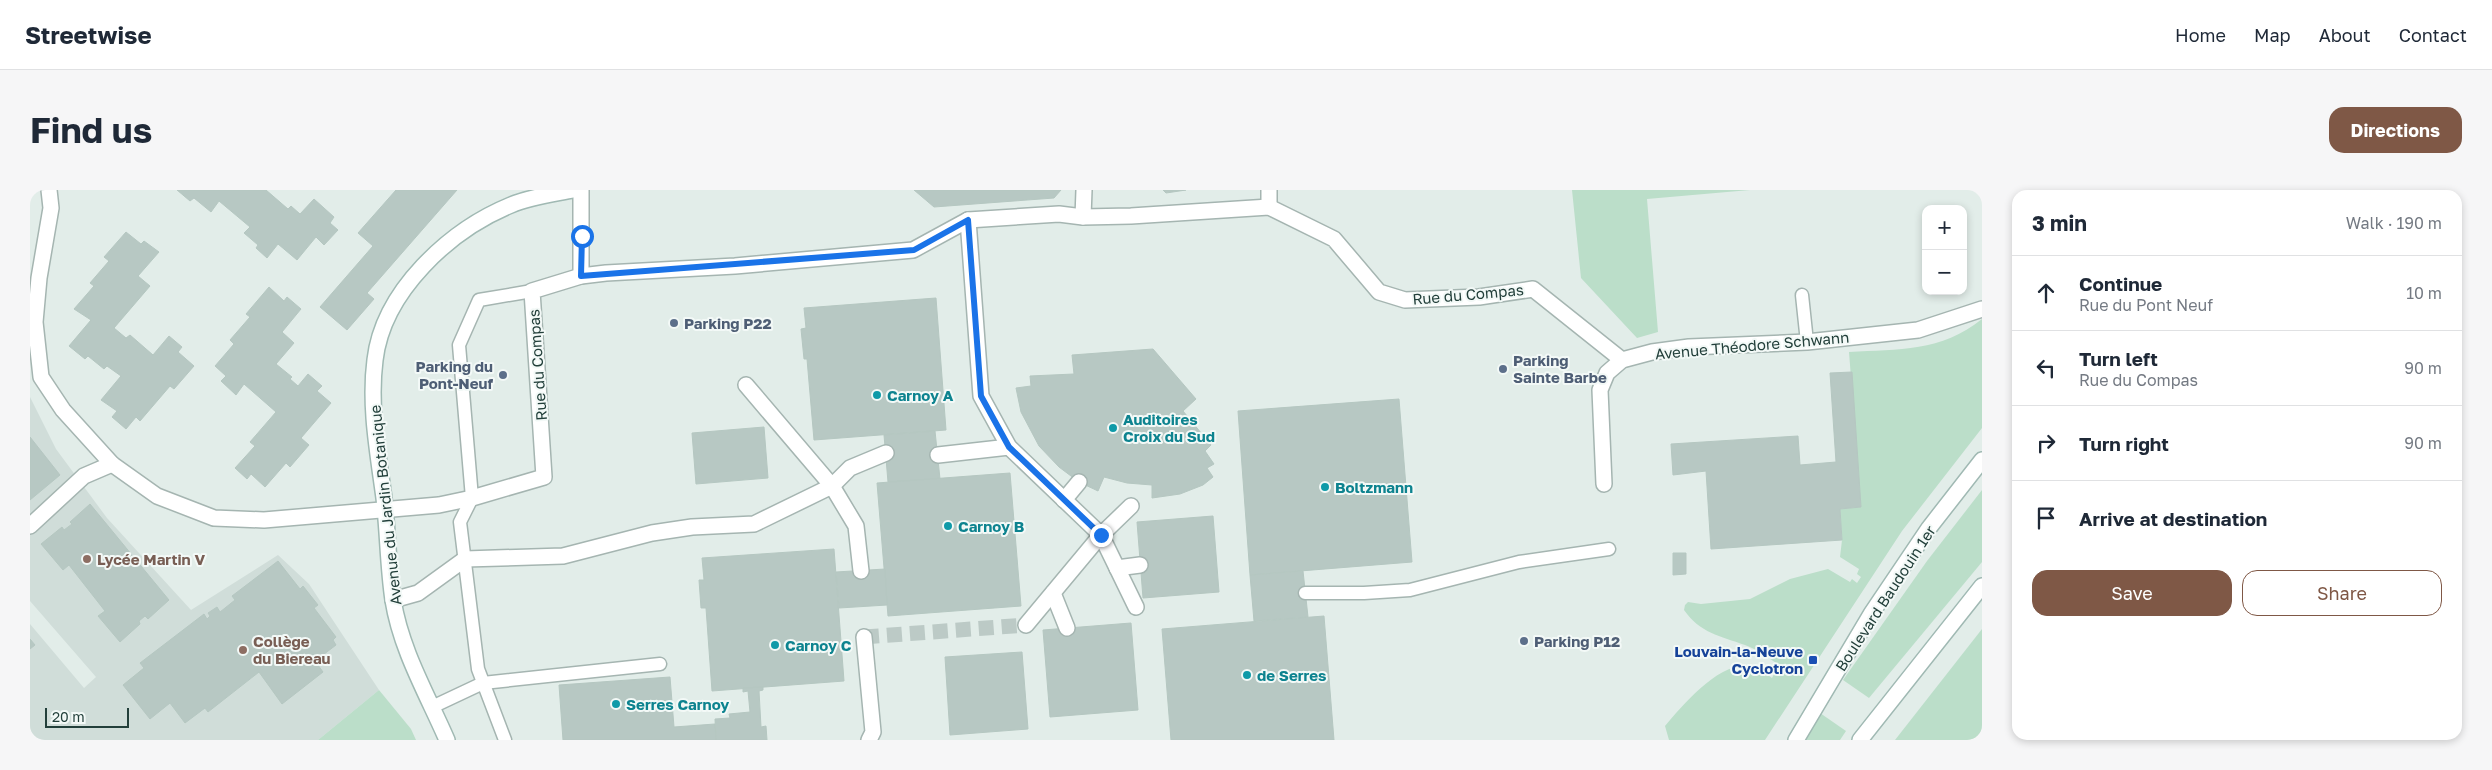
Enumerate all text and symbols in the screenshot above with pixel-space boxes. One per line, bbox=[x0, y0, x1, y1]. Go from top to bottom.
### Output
text: Streetwise bbox=[25, 20, 152, 49]
text: Home bbox=[2175, 24, 2226, 46]
text: Map bbox=[2254, 24, 2291, 46]
text: About bbox=[2319, 24, 2371, 46]
text: Contact bbox=[2399, 24, 2467, 46]
button: Directions bbox=[2329, 107, 2462, 153]
text: Find us bbox=[30, 109, 152, 151]
map controls bbox=[1922, 205, 1967, 295]
button: + bbox=[1922, 205, 1967, 250]
text: 3 min bbox=[2032, 210, 2087, 236]
text: Walk · 190 m bbox=[2346, 213, 2442, 233]
route start bbox=[571, 225, 594, 248]
button: − bbox=[1922, 250, 1967, 295]
text: Continue bbox=[2079, 272, 2162, 295]
icon: ahead bbox=[2032, 279, 2060, 307]
street label: Rue du Compas bbox=[1412, 280, 1524, 308]
text: 10 m bbox=[2406, 283, 2442, 303]
text: Rue du Pont Neuf bbox=[2079, 295, 2213, 315]
street label: Rue du Compas bbox=[524, 309, 550, 421]
place label: Parking P22 bbox=[684, 314, 772, 332]
marker: Parking P22 bbox=[668, 317, 680, 329]
street label: Avenue Théodore Schwann bbox=[1654, 328, 1850, 362]
text: Turn left bbox=[2079, 347, 2158, 370]
place label: Parking Sainte Barbe bbox=[1513, 351, 1607, 386]
icon: left bbox=[2032, 354, 2060, 382]
place label: Parking du Pont-Neuf bbox=[416, 357, 494, 392]
text: 90 m bbox=[2404, 358, 2442, 378]
marker: Parking Sainte Barbe bbox=[1497, 363, 1509, 375]
marker: Parking du Pont-Neuf bbox=[497, 369, 509, 381]
text: Rue du Compas bbox=[2079, 370, 2198, 390]
place label: Carnoy A bbox=[887, 386, 954, 404]
marker: Carnoy A bbox=[871, 389, 883, 401]
street label: Avenue du Jardin Botanique bbox=[366, 404, 404, 606]
place label: Auditoires Croix du Sud bbox=[1123, 410, 1215, 445]
marker: Auditoires Croix du Sud bbox=[1107, 422, 1119, 434]
icon: right bbox=[2032, 429, 2060, 457]
text: Turn right bbox=[2079, 432, 2169, 455]
text: 90 m bbox=[2404, 433, 2442, 453]
place label: Boltzmann bbox=[1335, 478, 1413, 496]
marker: Boltzmann bbox=[1319, 481, 1331, 493]
icon: arrive bbox=[2032, 504, 2060, 532]
text: Arrive at destination bbox=[2079, 507, 2267, 530]
place label: Carnoy B bbox=[958, 517, 1025, 535]
marker: Carnoy B bbox=[942, 520, 954, 532]
street label: Boulevard Baudouin 1er bbox=[1831, 522, 1939, 674]
route end bbox=[1090, 524, 1113, 547]
place label: Lycée Martin V bbox=[97, 550, 205, 568]
marker: Lycée Martin V bbox=[81, 553, 93, 565]
button: Save bbox=[2032, 570, 2232, 616]
button: Share bbox=[2242, 570, 2442, 616]
place label: Collège du Biereau bbox=[253, 632, 331, 667]
place label: Parking P12 bbox=[1534, 632, 1620, 650]
marker: Parking P12 bbox=[1518, 635, 1530, 647]
place label: Carnoy C bbox=[785, 636, 852, 654]
marker: Carnoy C bbox=[769, 639, 781, 651]
place label: Louvain-la-Neuve Cyclotron bbox=[1674, 642, 1803, 677]
marker: Collège du Biereau bbox=[237, 644, 249, 656]
marker: Louvain-la-Neuve Cyclotron bbox=[1807, 654, 1819, 666]
place label: de Serres bbox=[1257, 666, 1326, 684]
marker: de Serres bbox=[1241, 669, 1253, 681]
place label: Serres Carnoy bbox=[626, 695, 729, 713]
marker: Serres Carnoy bbox=[610, 698, 622, 710]
scale bar bbox=[45, 705, 129, 728]
text: 20 m bbox=[52, 708, 85, 725]

